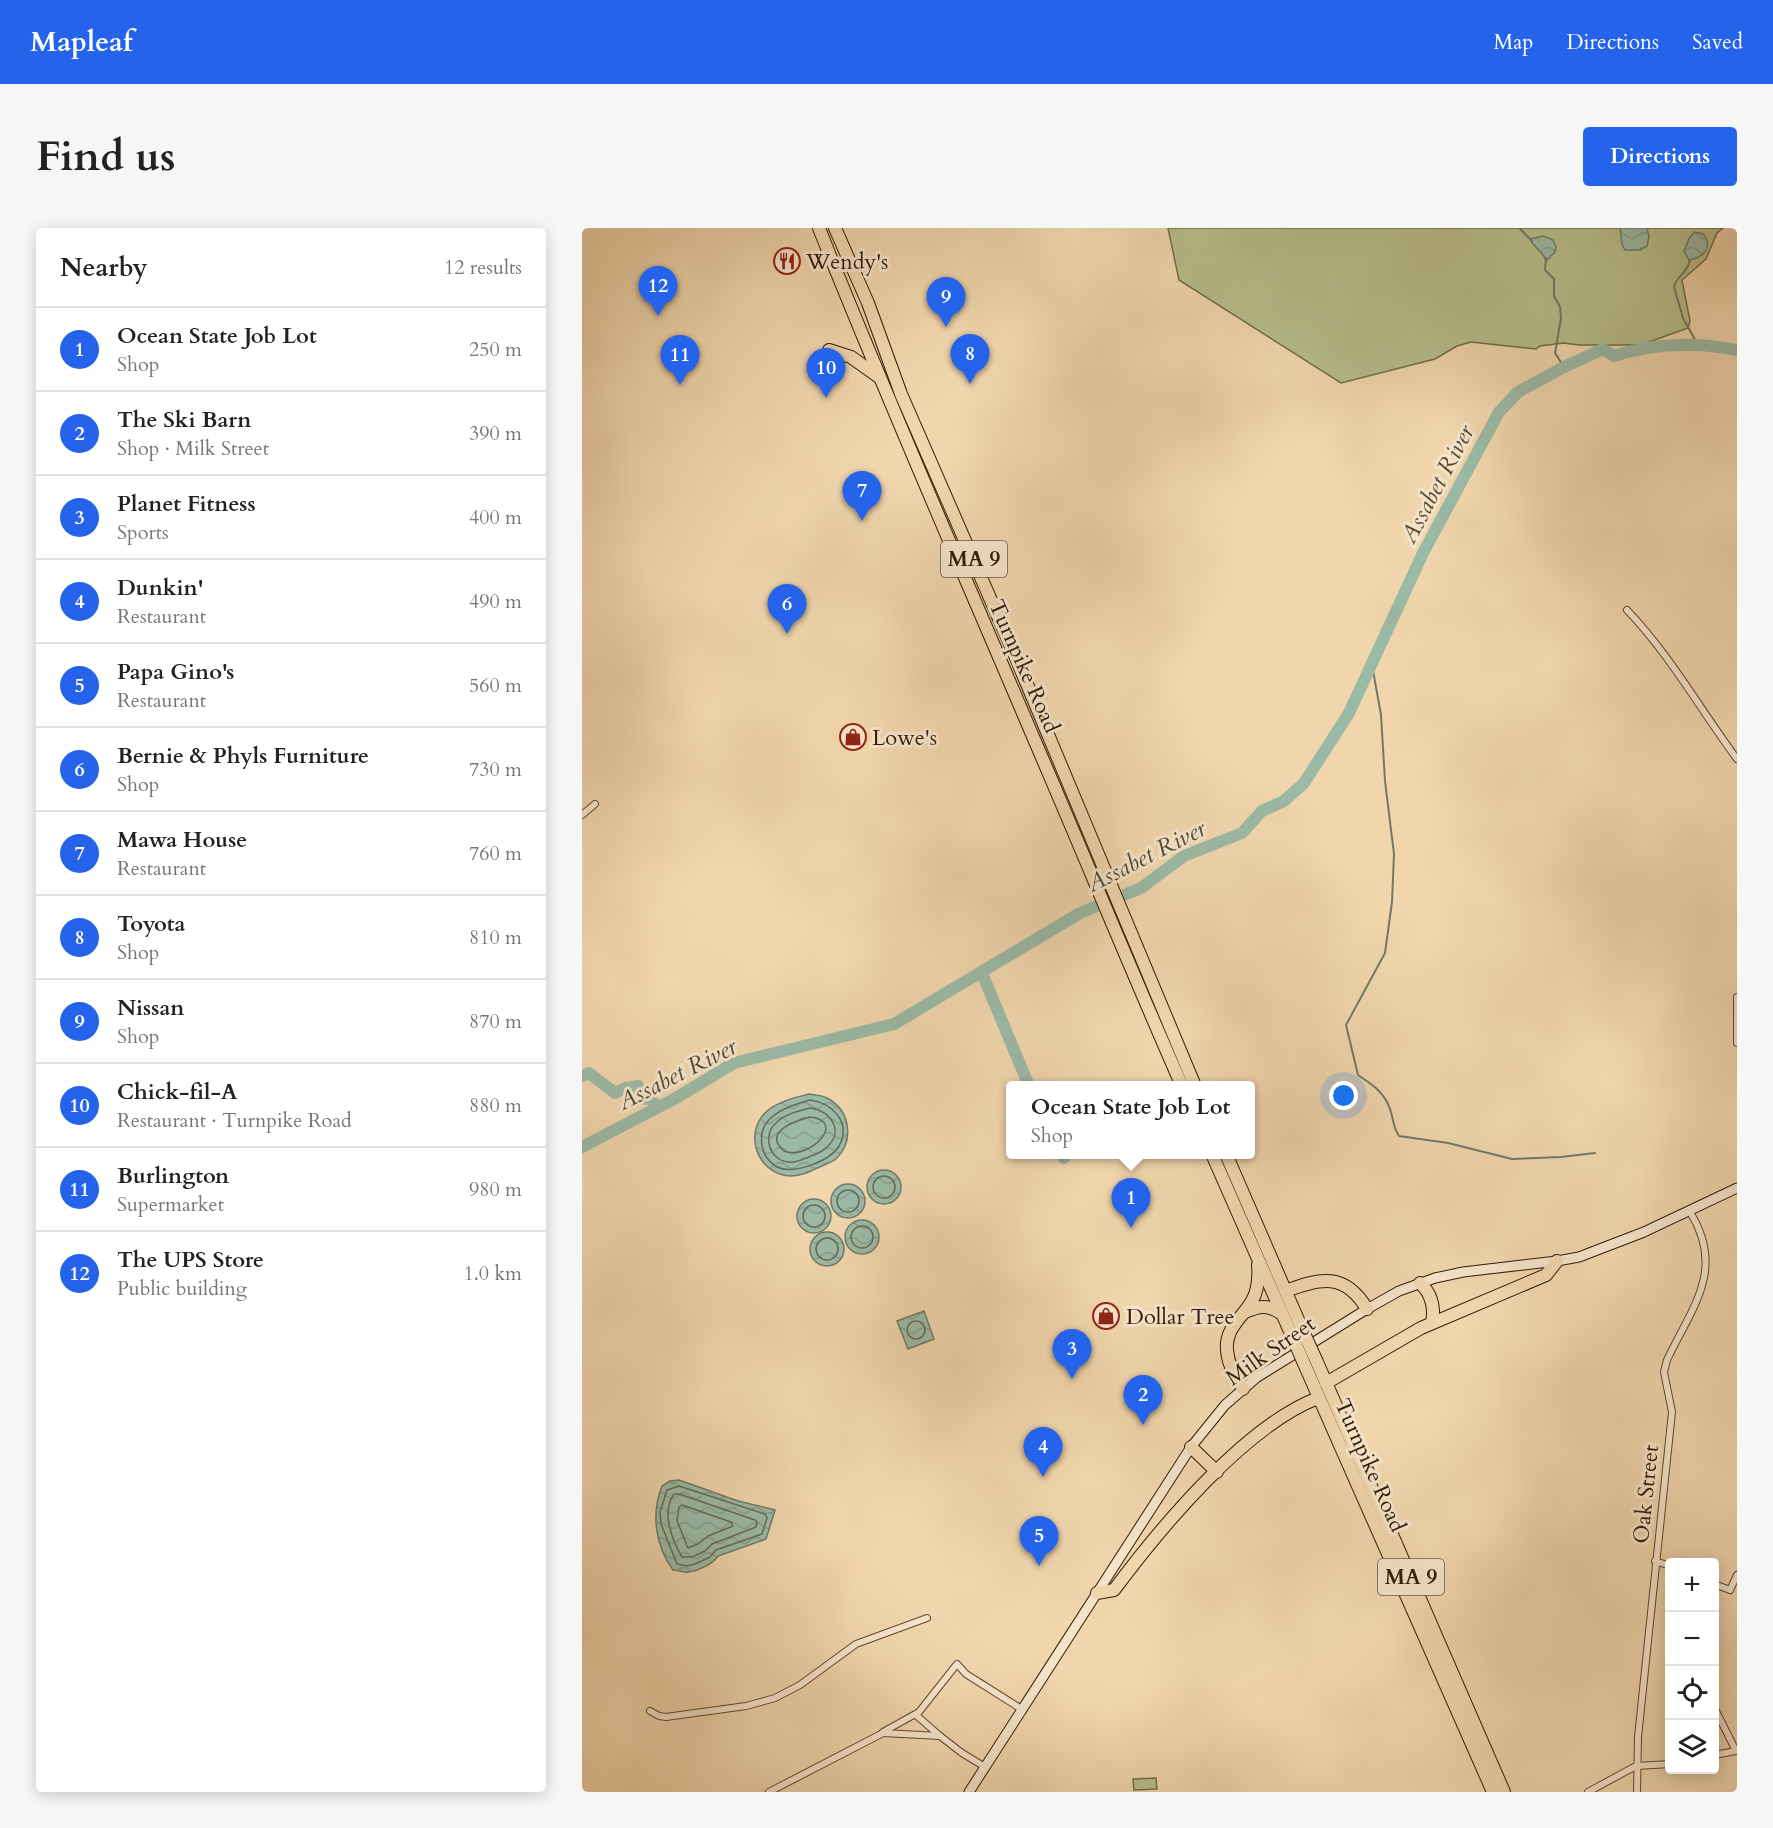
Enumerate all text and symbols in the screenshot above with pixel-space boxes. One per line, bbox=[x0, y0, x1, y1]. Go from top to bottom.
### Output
text: Mapleaf bbox=[30, 23, 133, 61]
text: Map bbox=[1493, 28, 1533, 57]
text: Directions bbox=[1566, 28, 1659, 57]
text: Saved bbox=[1692, 28, 1743, 57]
button: Directions bbox=[1583, 127, 1737, 186]
text: Find us bbox=[36, 128, 176, 185]
restaurant icon: Wendy's bbox=[772, 246, 802, 276]
place label: Wendy's bbox=[805, 247, 888, 277]
text: Nearby bbox=[60, 250, 148, 285]
text: 12 results bbox=[444, 254, 522, 281]
pin: 12 bbox=[638, 266, 678, 316]
pin: 9 bbox=[926, 278, 966, 327]
text: Ocean State Job Lot bbox=[117, 321, 317, 351]
pin: 8 bbox=[950, 334, 990, 384]
text: 1 bbox=[74, 336, 85, 363]
text: 250 m bbox=[469, 336, 522, 363]
pin: 11 bbox=[660, 336, 700, 385]
pin: 10 bbox=[806, 348, 846, 398]
text: Shop bbox=[117, 351, 159, 378]
text: The Ski Barn bbox=[117, 405, 251, 435]
water label: Assabet River bbox=[1392, 418, 1483, 550]
text: 2 bbox=[74, 420, 85, 447]
text: 390 m bbox=[469, 420, 522, 447]
text: Shop · Milk Street bbox=[117, 435, 269, 462]
pin: 7 bbox=[842, 472, 882, 521]
text: Planet Fitness bbox=[117, 489, 256, 519]
text: 3 bbox=[74, 504, 85, 531]
text: 400 m bbox=[469, 504, 522, 531]
text: Sports bbox=[117, 519, 169, 546]
road number: MA 9 bbox=[941, 541, 1007, 577]
text: Dunkin' bbox=[117, 573, 203, 603]
pin: 6 bbox=[768, 584, 806, 634]
text: 4 bbox=[74, 588, 85, 615]
text: 490 m bbox=[469, 588, 522, 615]
street label: Turnpike Road bbox=[981, 595, 1067, 738]
text: Restaurant bbox=[117, 603, 206, 630]
text: Papa Gino's bbox=[117, 657, 234, 687]
text: 5 bbox=[74, 672, 85, 699]
text: 560 m bbox=[469, 672, 522, 699]
text: Restaurant bbox=[117, 687, 206, 714]
shop icon: Lowe's bbox=[838, 722, 868, 752]
place label: Lowe's bbox=[872, 723, 937, 753]
text: Bernie & Phyls Furniture bbox=[117, 741, 369, 771]
text: 6 bbox=[74, 756, 85, 783]
text: 730 m bbox=[469, 756, 522, 783]
text: Shop bbox=[117, 771, 159, 798]
water label: Assabet River bbox=[1080, 812, 1213, 901]
text: Mawa House bbox=[117, 825, 247, 855]
text: 7 bbox=[74, 840, 85, 867]
text: 760 m bbox=[469, 840, 522, 867]
text: Restaurant bbox=[117, 855, 206, 882]
text: Toyota bbox=[117, 909, 186, 939]
text: 8 bbox=[74, 924, 85, 951]
text: 810 m bbox=[469, 924, 522, 951]
text: Shop bbox=[117, 939, 159, 966]
text: Nissan bbox=[117, 993, 184, 1023]
text: 9 bbox=[74, 1008, 85, 1035]
text: 870 m bbox=[469, 1008, 522, 1035]
text: Shop bbox=[117, 1023, 159, 1050]
water label: Assabet River bbox=[611, 1030, 744, 1119]
text: Chick-fil-A bbox=[117, 1077, 238, 1107]
popup bbox=[1006, 1081, 1255, 1159]
your location bbox=[1329, 1081, 1358, 1110]
text: 10 bbox=[69, 1092, 90, 1119]
text: 880 m bbox=[469, 1092, 522, 1119]
text: Ocean State Job Lot bbox=[1031, 1092, 1230, 1122]
text: Restaurant · Turnpike Road bbox=[117, 1107, 352, 1134]
text: Shop bbox=[1031, 1122, 1073, 1149]
text: Burlington bbox=[117, 1161, 229, 1191]
text: 11 bbox=[69, 1176, 90, 1203]
text: 980 m bbox=[469, 1176, 522, 1203]
pin: 1 bbox=[1112, 1178, 1150, 1228]
text: Supermarket bbox=[117, 1191, 224, 1218]
text: The UPS Store bbox=[117, 1245, 264, 1275]
text: 12 bbox=[69, 1260, 90, 1287]
text: 1.0 km bbox=[463, 1260, 522, 1287]
text: Public building bbox=[117, 1275, 247, 1302]
shop icon: Dollar Tree bbox=[1091, 1301, 1121, 1331]
place label: Dollar Tree bbox=[1126, 1302, 1235, 1332]
street label: Milk Street bbox=[1220, 1309, 1321, 1393]
pin: 3 bbox=[1052, 1330, 1092, 1379]
pin: 2 bbox=[1124, 1376, 1162, 1425]
street label: Turnpike Road bbox=[1327, 1394, 1413, 1537]
pin: 4 bbox=[1024, 1428, 1062, 1477]
street label: Oak Street bbox=[1626, 1443, 1666, 1545]
pin: 5 bbox=[1020, 1516, 1058, 1566]
map controls bbox=[1665, 1558, 1719, 1774]
button: + bbox=[1665, 1558, 1719, 1612]
road number: MA 9 bbox=[1378, 1559, 1444, 1595]
button: − bbox=[1665, 1612, 1719, 1666]
button: locate bbox=[1665, 1666, 1719, 1720]
button: layers bbox=[1665, 1720, 1719, 1774]

